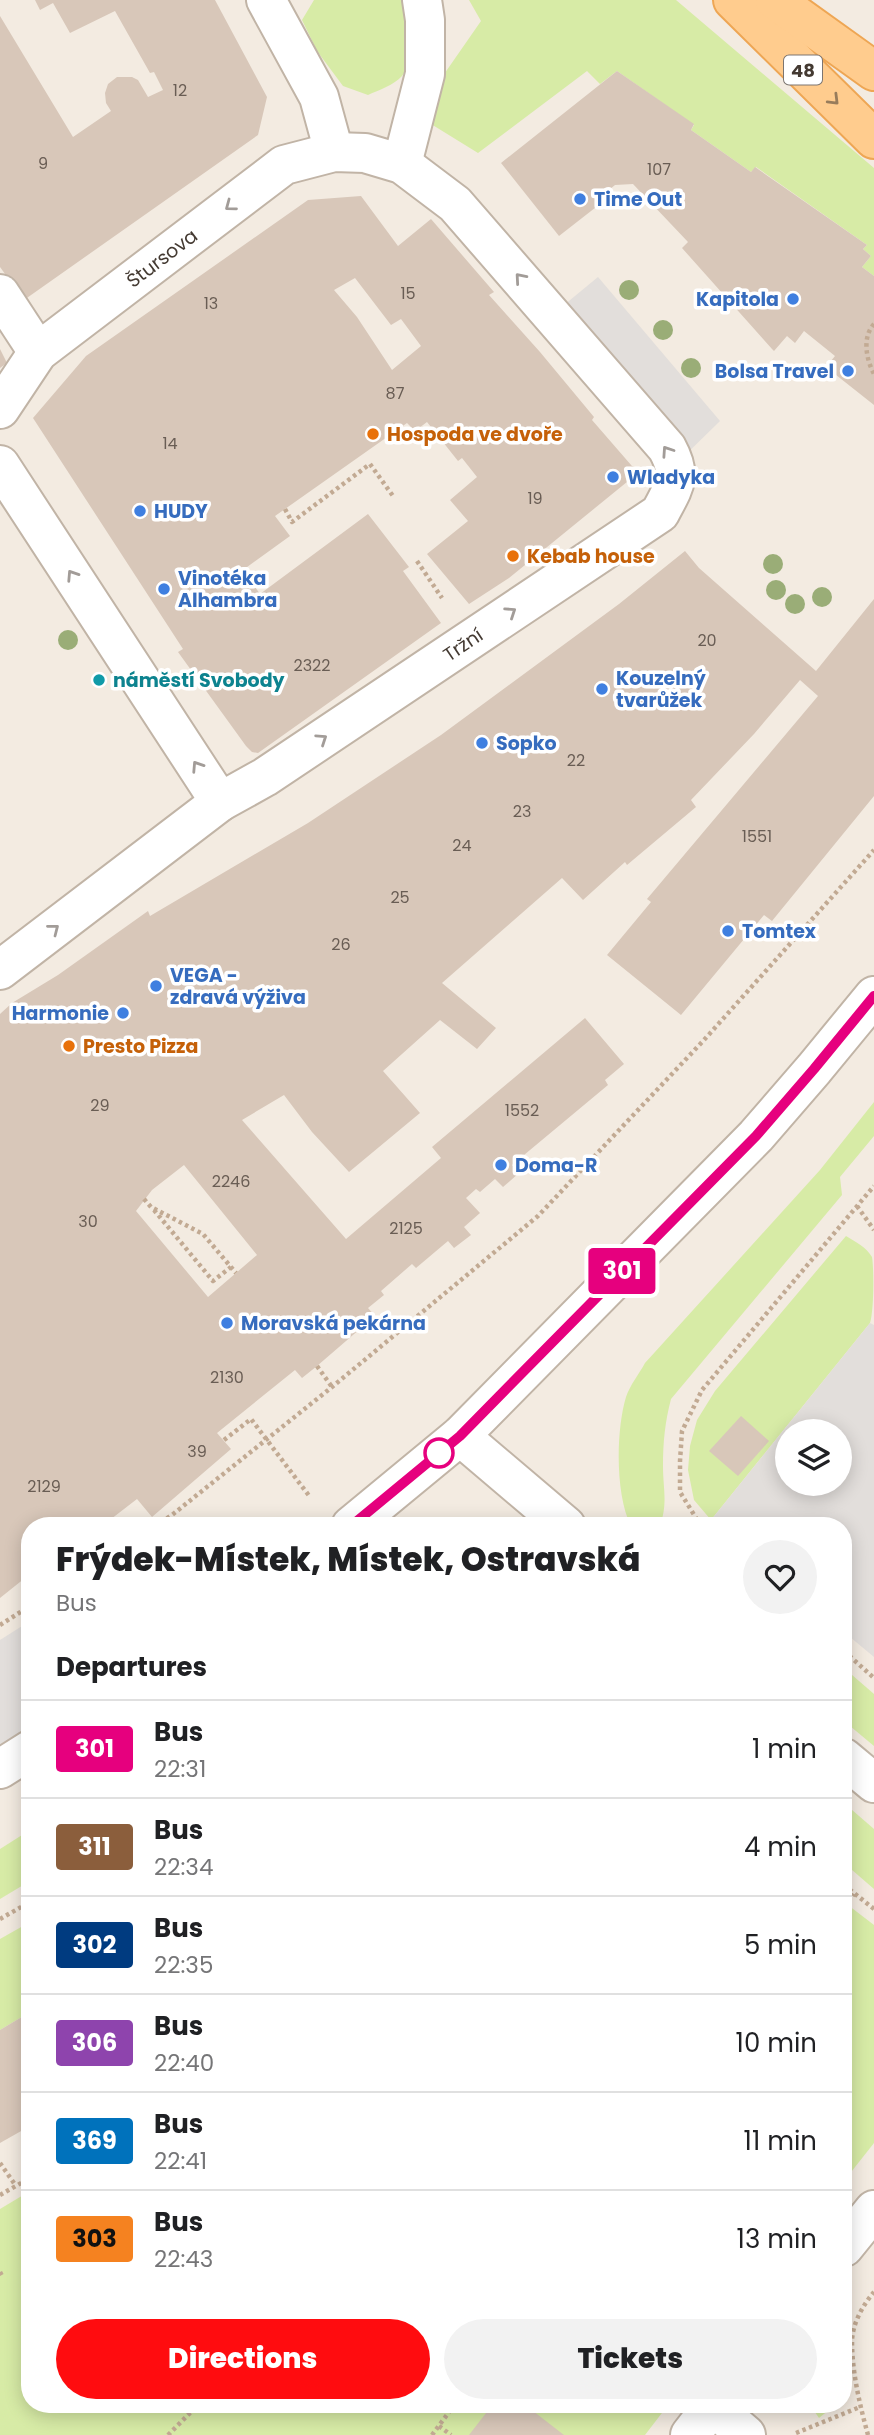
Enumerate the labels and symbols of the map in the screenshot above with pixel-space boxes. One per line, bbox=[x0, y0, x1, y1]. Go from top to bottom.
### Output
road number: 48 bbox=[784, 56, 822, 84]
house number: 12 bbox=[173, 79, 187, 102]
one-way arrow bbox=[825, 91, 838, 104]
house number: 9 bbox=[38, 152, 48, 175]
house number: 107 bbox=[647, 158, 671, 181]
place label: Time Out bbox=[594, 186, 682, 213]
marker: Time Out bbox=[572, 191, 588, 207]
one-way arrow bbox=[225, 198, 237, 211]
street label: Štursova bbox=[121, 222, 203, 294]
one-way arrow bbox=[516, 273, 528, 286]
house number: 15 bbox=[400, 282, 416, 305]
place label: Kapitola bbox=[696, 286, 779, 313]
marker: Kapitola bbox=[785, 291, 801, 307]
house number: 13 bbox=[204, 292, 218, 315]
place label: Bolsa Travel bbox=[715, 358, 834, 385]
marker: Bolsa Travel bbox=[840, 363, 856, 379]
house number: 87 bbox=[386, 382, 405, 405]
place label: Hospoda ve dvoře bbox=[387, 421, 563, 448]
marker: Hospoda ve dvoře bbox=[365, 426, 381, 442]
house number: 14 bbox=[162, 432, 178, 455]
one-way arrow bbox=[663, 446, 675, 459]
place label: Wladyka bbox=[627, 464, 715, 491]
marker: Wladyka bbox=[605, 469, 621, 485]
house number: 19 bbox=[527, 487, 543, 510]
place label: HUDY bbox=[154, 498, 208, 525]
marker: HUDY bbox=[132, 503, 148, 519]
place label: Kebab house bbox=[527, 543, 655, 570]
marker: Kebab house bbox=[505, 548, 521, 564]
place label: Vinotéka Alhambra bbox=[178, 565, 277, 614]
one-way arrow bbox=[67, 570, 80, 583]
marker: Vinotéka Alhambra bbox=[156, 581, 172, 597]
one-way arrow bbox=[503, 608, 516, 621]
street label: Tržní bbox=[438, 622, 489, 668]
house number: 20 bbox=[697, 629, 717, 652]
house number: 2322 bbox=[293, 654, 331, 677]
place label: Kouzelný tvarůžek bbox=[616, 665, 707, 714]
place label: náměstí Svobody bbox=[113, 667, 286, 694]
marker: náměstí Svobody bbox=[91, 672, 107, 688]
marker: Kouzelný tvarůžek bbox=[594, 681, 610, 697]
place label: Sopko bbox=[496, 730, 557, 757]
one-way arrow bbox=[314, 735, 327, 747]
marker: Sopko bbox=[474, 735, 490, 751]
house number: 22 bbox=[567, 749, 585, 772]
one-way arrow bbox=[192, 761, 205, 774]
house number: 23 bbox=[513, 800, 531, 823]
house number: 1551 bbox=[742, 825, 772, 848]
house number: 24 bbox=[452, 834, 472, 857]
house number: 25 bbox=[390, 886, 410, 909]
place label: Tomtex bbox=[742, 918, 817, 945]
marker: Tomtex bbox=[720, 923, 736, 939]
one-way arrow bbox=[46, 924, 59, 937]
house number: 26 bbox=[331, 933, 351, 956]
place label: VEGA - zdravá výživa bbox=[170, 962, 306, 1011]
marker: VEGA - zdravá výživa bbox=[148, 978, 164, 994]
place label: Harmonie bbox=[12, 1000, 109, 1027]
marker: Harmonie bbox=[115, 1005, 131, 1021]
place label: Presto Pizza bbox=[83, 1033, 198, 1060]
marker: Presto Pizza bbox=[61, 1038, 77, 1054]
house number: 29 bbox=[90, 1094, 110, 1117]
house number: 1552 bbox=[505, 1099, 539, 1122]
place label: Doma-R bbox=[515, 1152, 597, 1179]
marker: Doma-R bbox=[493, 1157, 509, 1173]
house number: 2246 bbox=[212, 1170, 250, 1193]
house number: 30 bbox=[78, 1210, 98, 1233]
house number: 2125 bbox=[389, 1217, 423, 1240]
line badge: 301 bbox=[582, 1248, 662, 1294]
place label: Moravská pekárna bbox=[241, 1310, 426, 1337]
marker: Moravská pekárna bbox=[219, 1315, 235, 1331]
house number: 2130 bbox=[210, 1366, 244, 1389]
unlabelled marker bbox=[424, 1438, 454, 1468]
house number: 39 bbox=[187, 1440, 207, 1463]
house number: 2129 bbox=[27, 1475, 61, 1498]

